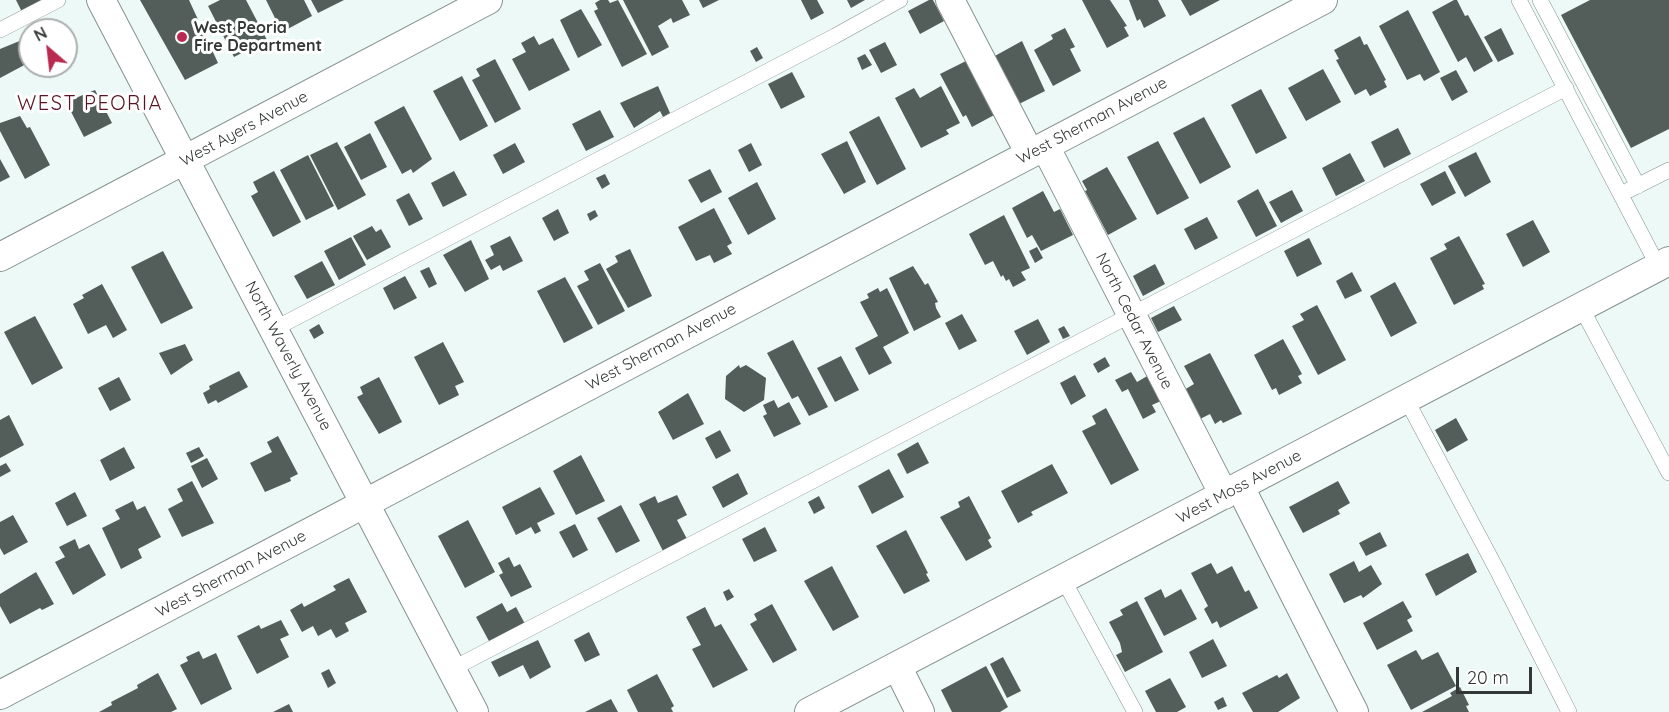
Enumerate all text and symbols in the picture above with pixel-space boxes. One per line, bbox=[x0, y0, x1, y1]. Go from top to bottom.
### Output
north arrow bbox=[18, 18, 78, 78]
place label: West Peoria Fire Department bbox=[194, 18, 322, 56]
text: N bbox=[31, 22, 50, 45]
marker: West Peoria Fire Department bbox=[175, 30, 189, 44]
street label: West Sherman Avenue bbox=[1014, 73, 1170, 169]
street label: West Ayers Avenue bbox=[177, 87, 311, 171]
district label: WEST PEORIA bbox=[17, 92, 163, 116]
street label: North Cedar Avenue bbox=[1091, 250, 1177, 392]
street label: North Waverly Avenue bbox=[240, 278, 336, 434]
street label: West Sherman Avenue bbox=[583, 299, 739, 395]
street label: West Moss Avenue bbox=[1173, 446, 1305, 528]
street label: West Sherman Avenue bbox=[153, 526, 309, 622]
scale bar bbox=[1459, 655, 1536, 693]
text: 20 m bbox=[1467, 666, 1509, 689]

